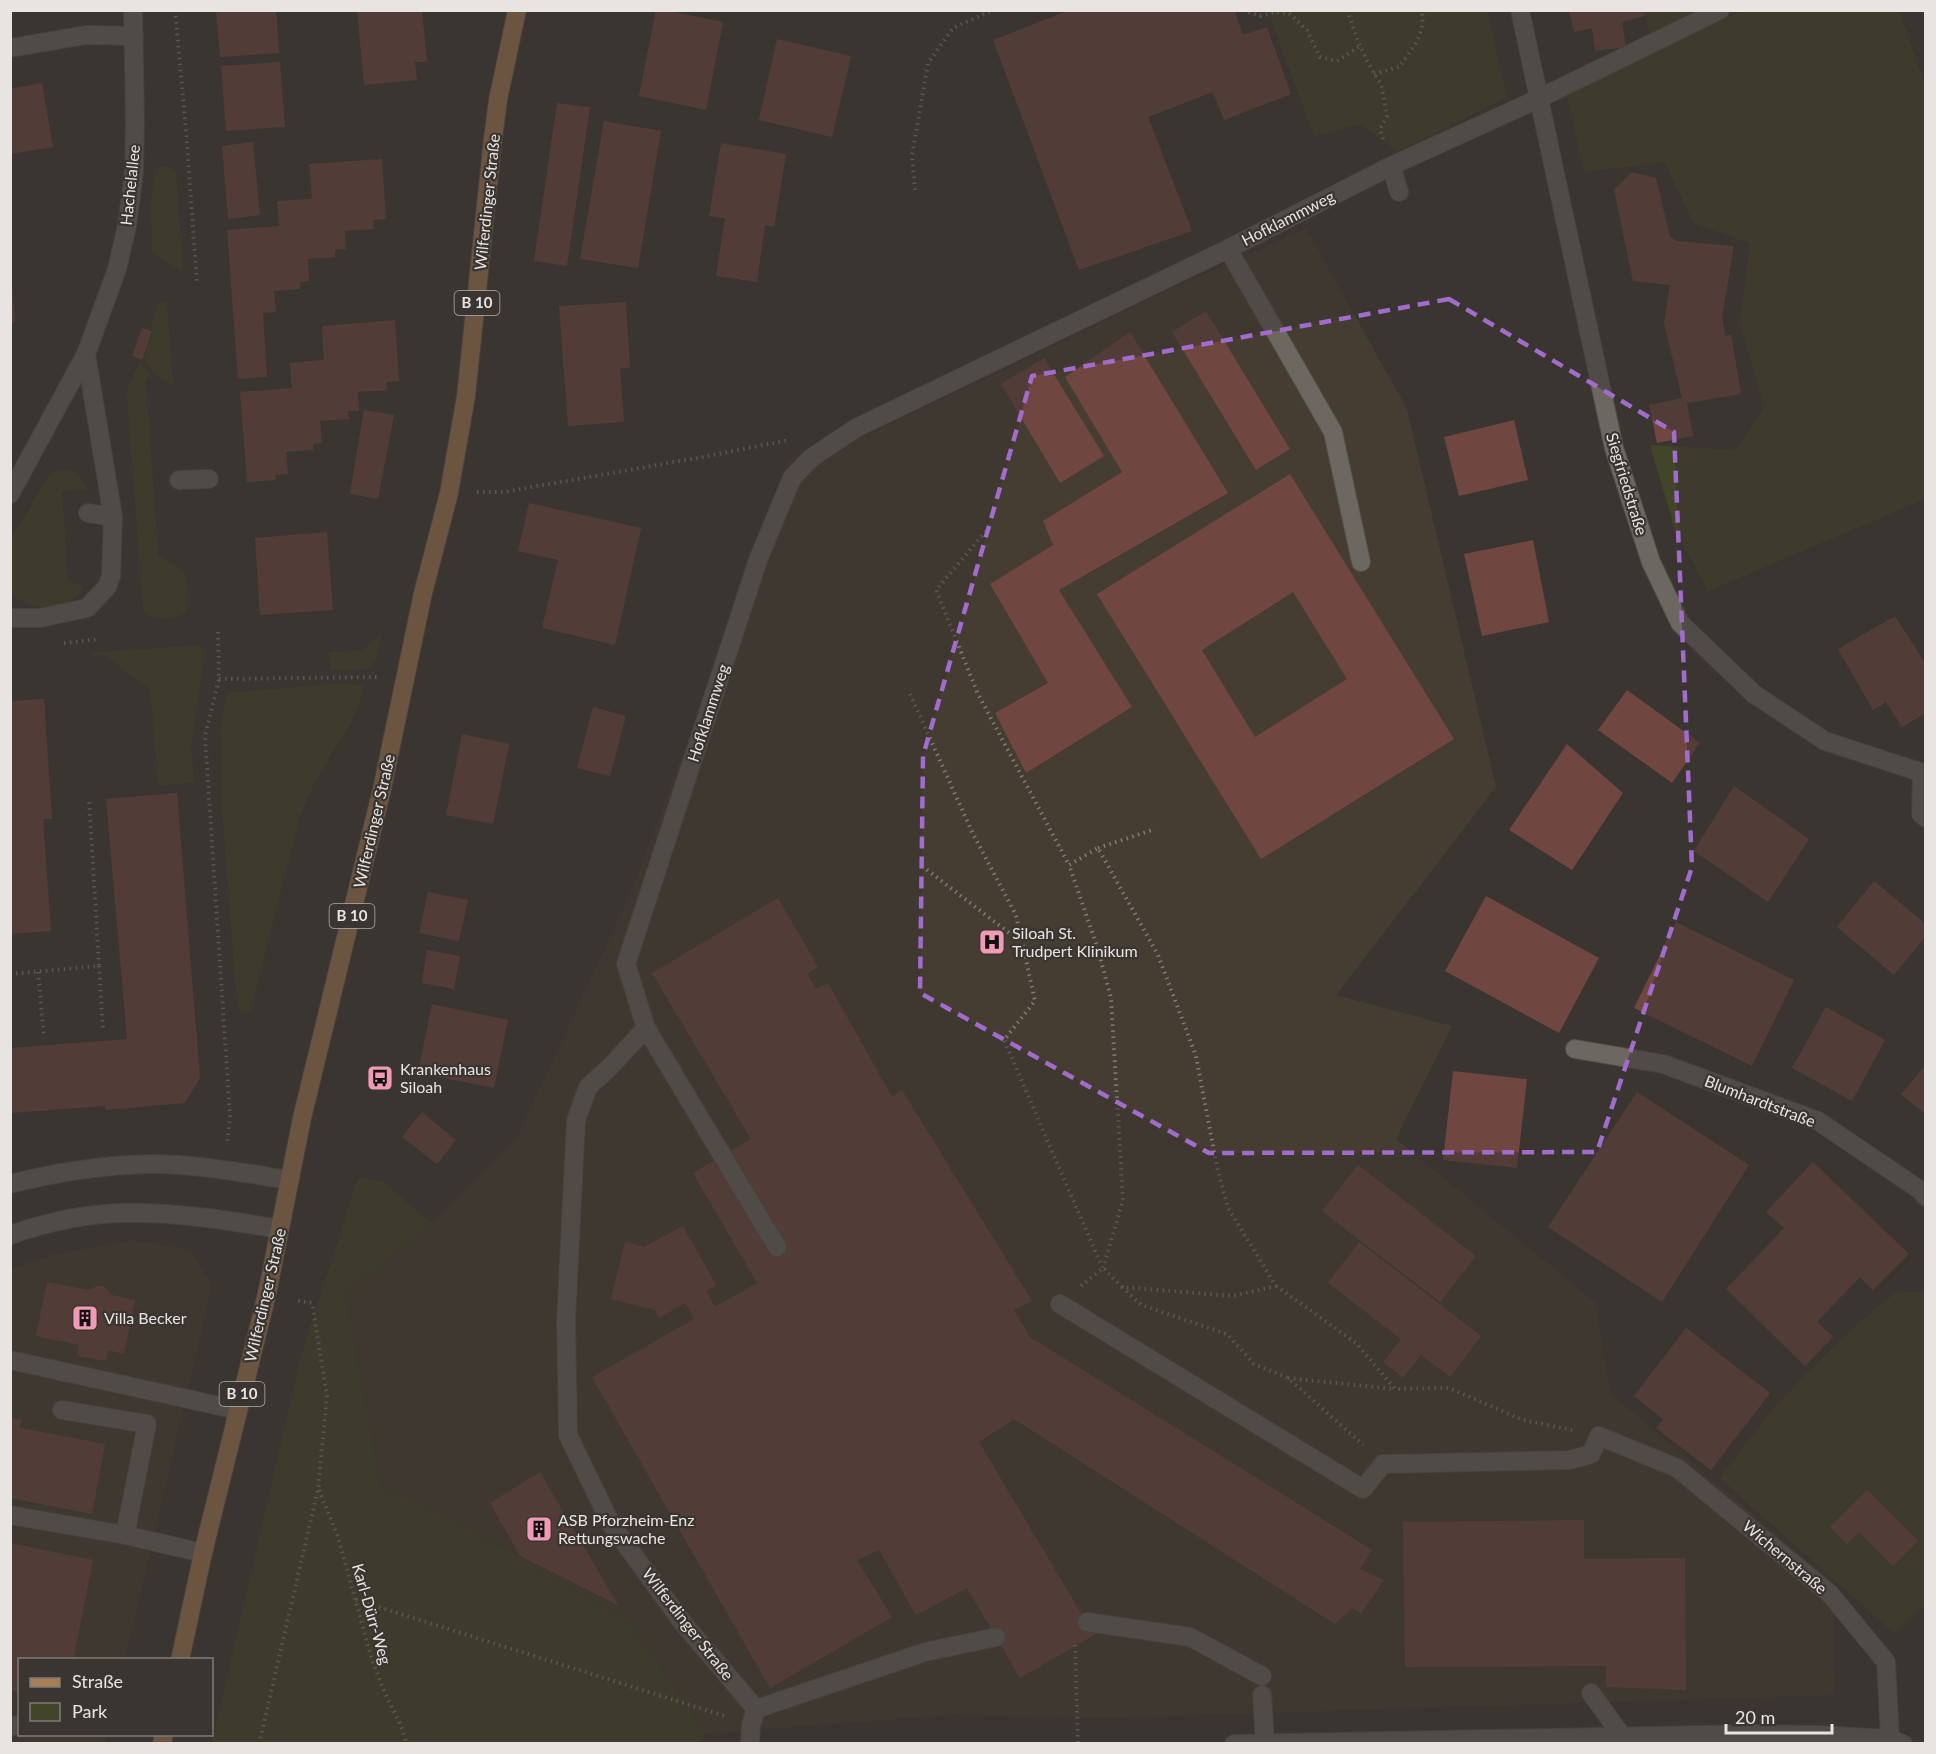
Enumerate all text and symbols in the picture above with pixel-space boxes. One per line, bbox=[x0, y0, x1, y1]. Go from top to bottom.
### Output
street label: Wilferdinger Straße bbox=[470, 133, 503, 271]
street label: Hachelallee bbox=[116, 144, 143, 226]
street label: Hofklammweg bbox=[1238, 186, 1337, 249]
road number: B 10 bbox=[454, 291, 500, 315]
street label: Siegfriedstraße bbox=[1603, 430, 1652, 537]
street label: Hofklammweg bbox=[683, 661, 732, 764]
street label: Wilferdinger Straße bbox=[349, 752, 398, 890]
road number: B 10 bbox=[330, 904, 374, 928]
place label: Siloah St. Trudpert Klinikum bbox=[1012, 923, 1138, 960]
hospital icon: Siloah St. Trudpert Klinikum bbox=[977, 927, 1007, 957]
place label: Krankenhaus Siloah bbox=[400, 1059, 491, 1096]
bus stop icon: Krankenhaus Siloah bbox=[365, 1063, 395, 1093]
street label: Blumhardtstraße bbox=[1702, 1071, 1818, 1130]
street label: Wilferdinger Straße bbox=[240, 1226, 289, 1364]
building icon: Villa Becker bbox=[70, 1303, 100, 1333]
place label: Villa Becker bbox=[104, 1308, 187, 1327]
road number: B 10 bbox=[220, 1382, 264, 1406]
place label: ASB Pforzheim-Enz Rettungswache bbox=[558, 1510, 695, 1547]
building icon: ASB Pforzheim-Enz Rettungswache bbox=[524, 1514, 554, 1544]
street label: Wichernstraße bbox=[1739, 1516, 1831, 1597]
street label: Karl-Dürr-Weg bbox=[349, 1561, 396, 1667]
street label: Wilferdinger Straße bbox=[639, 1564, 738, 1683]
legend bbox=[18, 1658, 213, 1736]
text: Straße bbox=[72, 1670, 123, 1692]
scale bar bbox=[1726, 1697, 1832, 1735]
text: Park bbox=[72, 1700, 108, 1722]
text: 20 m bbox=[1735, 1706, 1775, 1728]

